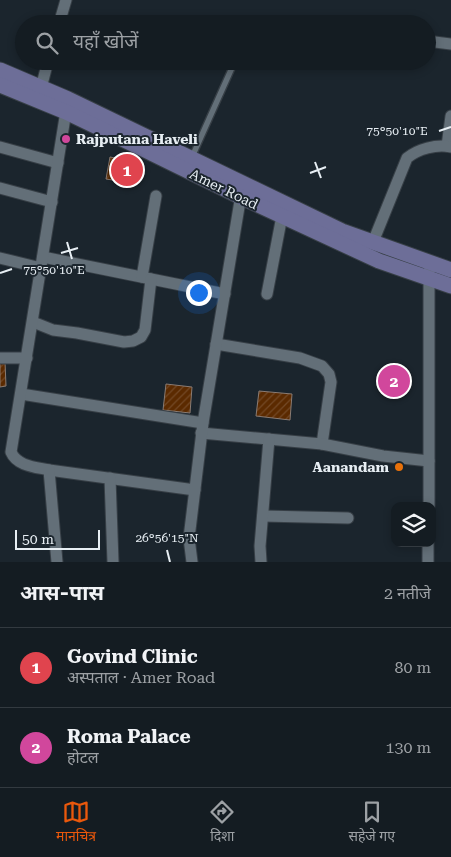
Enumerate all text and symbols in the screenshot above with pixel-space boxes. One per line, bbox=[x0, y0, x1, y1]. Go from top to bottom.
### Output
search box bbox=[15, 15, 436, 70]
icon: search bbox=[33, 29, 61, 57]
text: यहाँ खोजें bbox=[73, 30, 138, 53]
text: 75°50'10"E bbox=[366, 124, 428, 138]
place label: Rajputana Haveli bbox=[76, 131, 198, 147]
marker: Rajputana Haveli bbox=[60, 133, 72, 145]
pin: 1 bbox=[111, 151, 143, 189]
street label: Amer Road bbox=[187, 166, 261, 212]
text: 75°50'10"E bbox=[23, 263, 85, 277]
your location bbox=[186, 280, 212, 306]
pin: 2 bbox=[378, 362, 410, 400]
place label: Aanandam bbox=[313, 459, 390, 475]
marker: Aanandam bbox=[393, 461, 405, 473]
map controls bbox=[391, 502, 436, 547]
button: layers bbox=[391, 502, 436, 547]
scale bar bbox=[15, 527, 100, 550]
text: 50 m bbox=[22, 531, 54, 547]
text: 26°56'15"N bbox=[135, 531, 199, 545]
text: आस-पास bbox=[20, 581, 104, 605]
text: 2 नतीजे bbox=[384, 584, 431, 603]
text: Govind Clinic bbox=[67, 645, 198, 668]
text: 1 bbox=[32, 658, 40, 677]
text: 80 m bbox=[394, 658, 431, 677]
text: अस्पताल · Amer Road bbox=[67, 668, 215, 687]
text: Roma Palace bbox=[67, 725, 191, 748]
text: 2 bbox=[32, 738, 40, 757]
text: 130 m bbox=[385, 738, 431, 757]
text: होटल bbox=[67, 748, 99, 767]
tab: मानचित्र bbox=[56, 798, 96, 847]
tab: दिशा bbox=[208, 798, 236, 847]
tab: सहेजे गए bbox=[348, 798, 395, 847]

